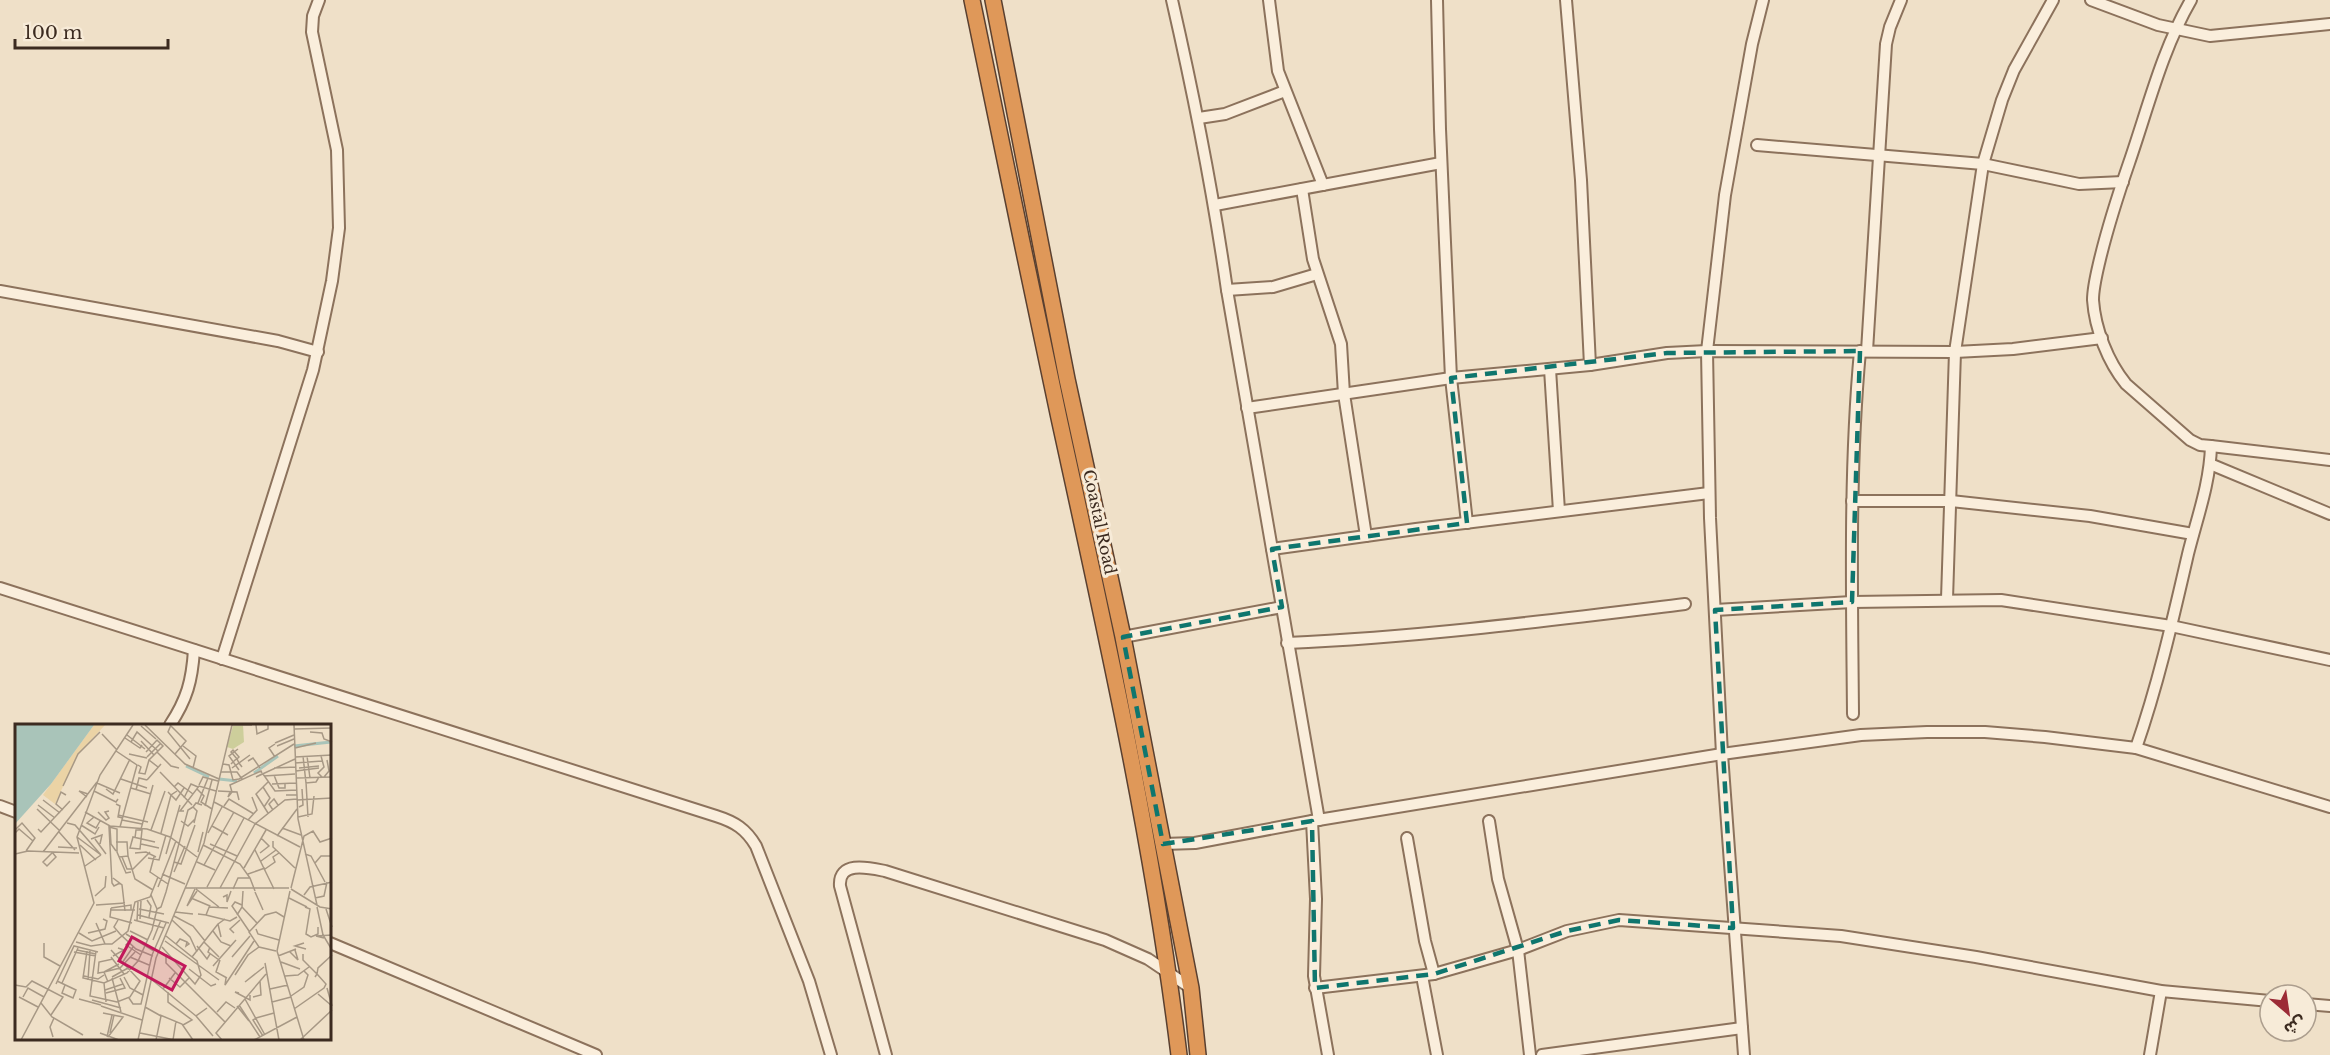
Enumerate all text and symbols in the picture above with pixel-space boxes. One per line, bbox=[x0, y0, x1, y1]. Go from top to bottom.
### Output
scale bar bbox=[15, 12, 168, 50]
text: 100 m bbox=[24, 22, 82, 44]
street label: Coastal Road bbox=[1079, 468, 1121, 576]
inset map bbox=[15, 724, 332, 1040]
north arrow bbox=[2258, 983, 2318, 1043]
text: ش bbox=[2281, 1012, 2310, 1040]

